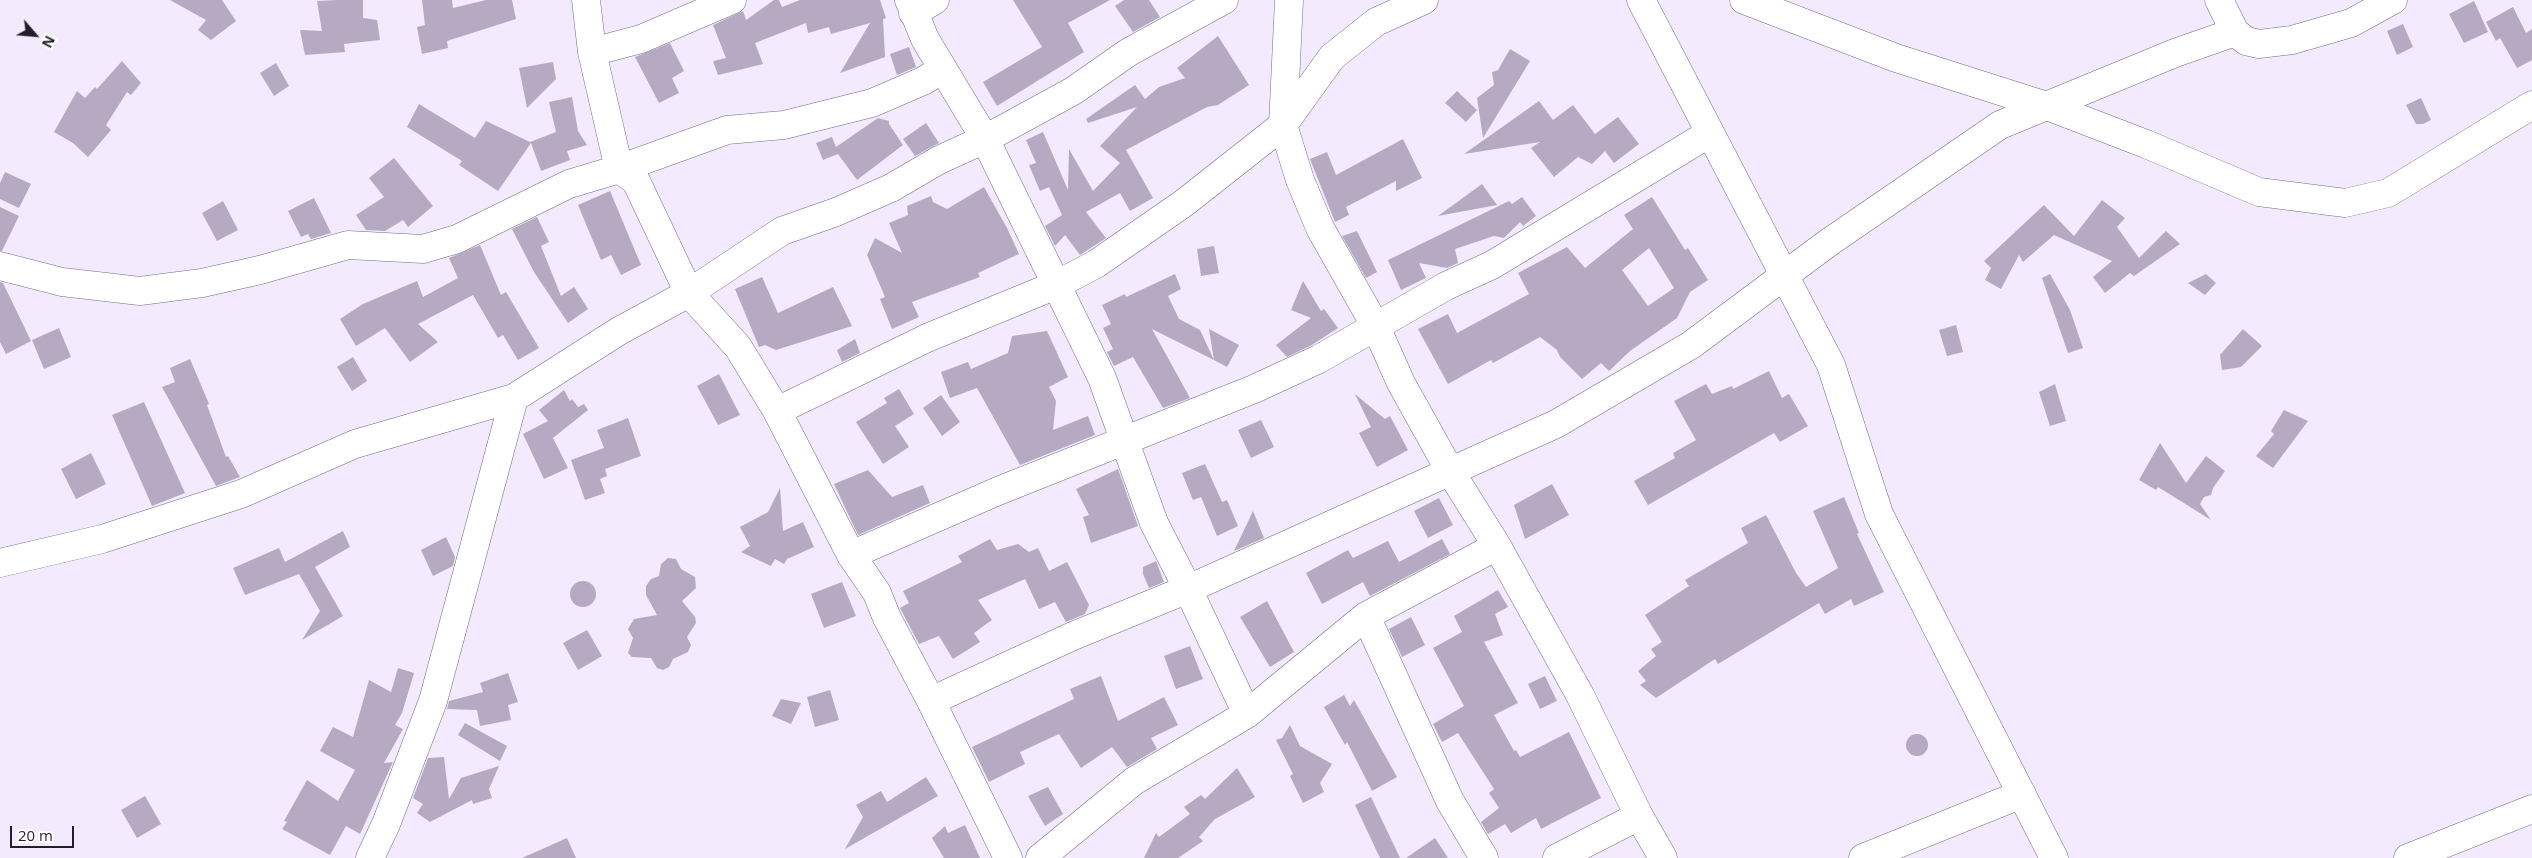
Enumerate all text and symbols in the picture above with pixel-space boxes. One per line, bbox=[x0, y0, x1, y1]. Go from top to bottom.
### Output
north arrow bbox=[10, 10, 60, 60]
text: N bbox=[38, 33, 60, 51]
scale bar bbox=[12, 816, 76, 848]
text: 20 m bbox=[18, 825, 53, 845]

